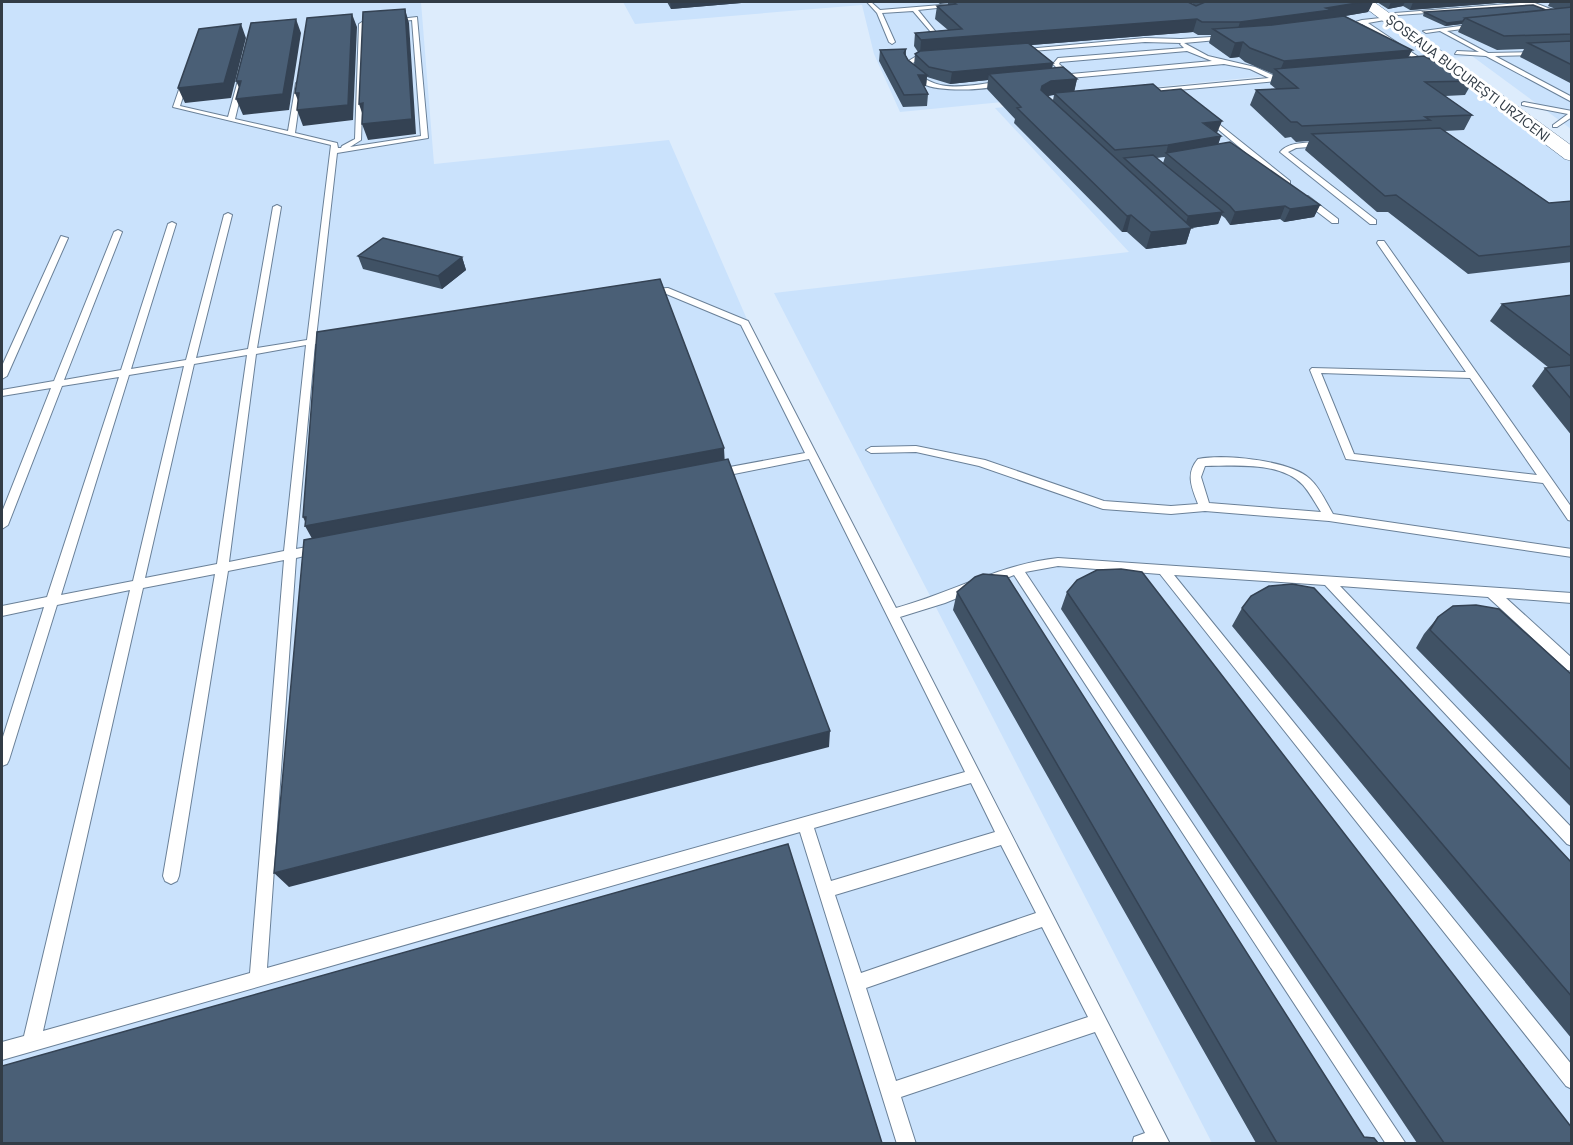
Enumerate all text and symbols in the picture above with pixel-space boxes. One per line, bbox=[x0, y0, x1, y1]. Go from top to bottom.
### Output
street label: ȘOSEAUA BUCUREȘTI URZICENI bbox=[1382, 10, 1554, 146]

